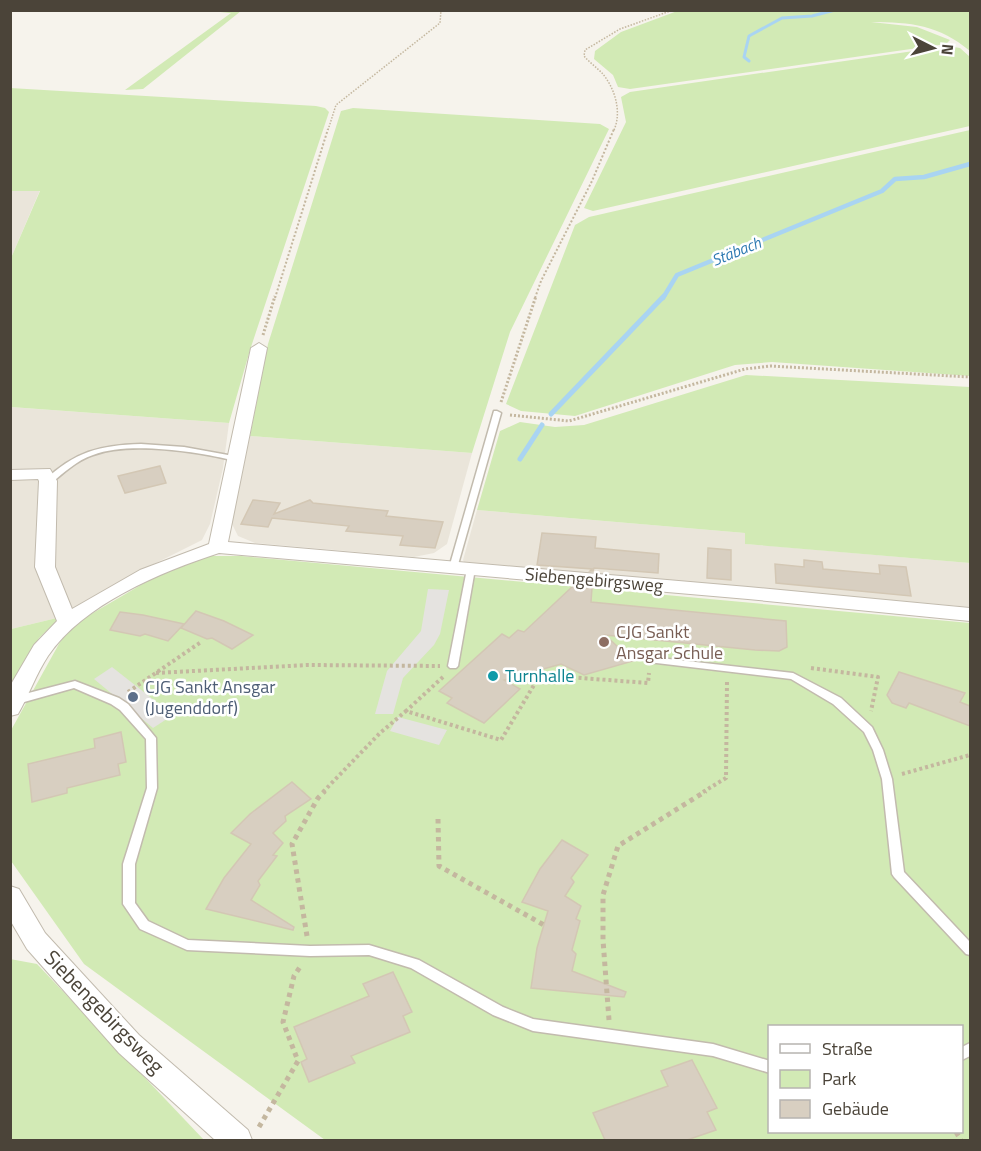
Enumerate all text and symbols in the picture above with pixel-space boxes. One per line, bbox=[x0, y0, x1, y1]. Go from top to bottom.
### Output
north arrow bbox=[903, 18, 963, 78]
text: N bbox=[935, 43, 960, 56]
water label: Stäbach bbox=[708, 230, 765, 272]
street label: Siebengebirgsweg bbox=[524, 560, 664, 599]
place label: CJG Sankt Ansgar Schule bbox=[616, 618, 723, 666]
marker: CJG Sankt Ansgar Schule bbox=[597, 635, 611, 649]
place label: Turnhalle bbox=[505, 662, 574, 689]
marker: Turnhalle bbox=[486, 669, 500, 683]
place label: CJG Sankt Ansgar (Jugenddorf) bbox=[145, 673, 275, 721]
marker: CJG Sankt Ansgar (Jugenddorf) bbox=[126, 690, 140, 704]
street label: Siebengebirgsweg bbox=[37, 942, 172, 1081]
legend bbox=[768, 1025, 963, 1133]
text: Straße bbox=[822, 1035, 873, 1062]
text: Park bbox=[822, 1065, 857, 1092]
text: Gebäude bbox=[822, 1095, 889, 1122]

